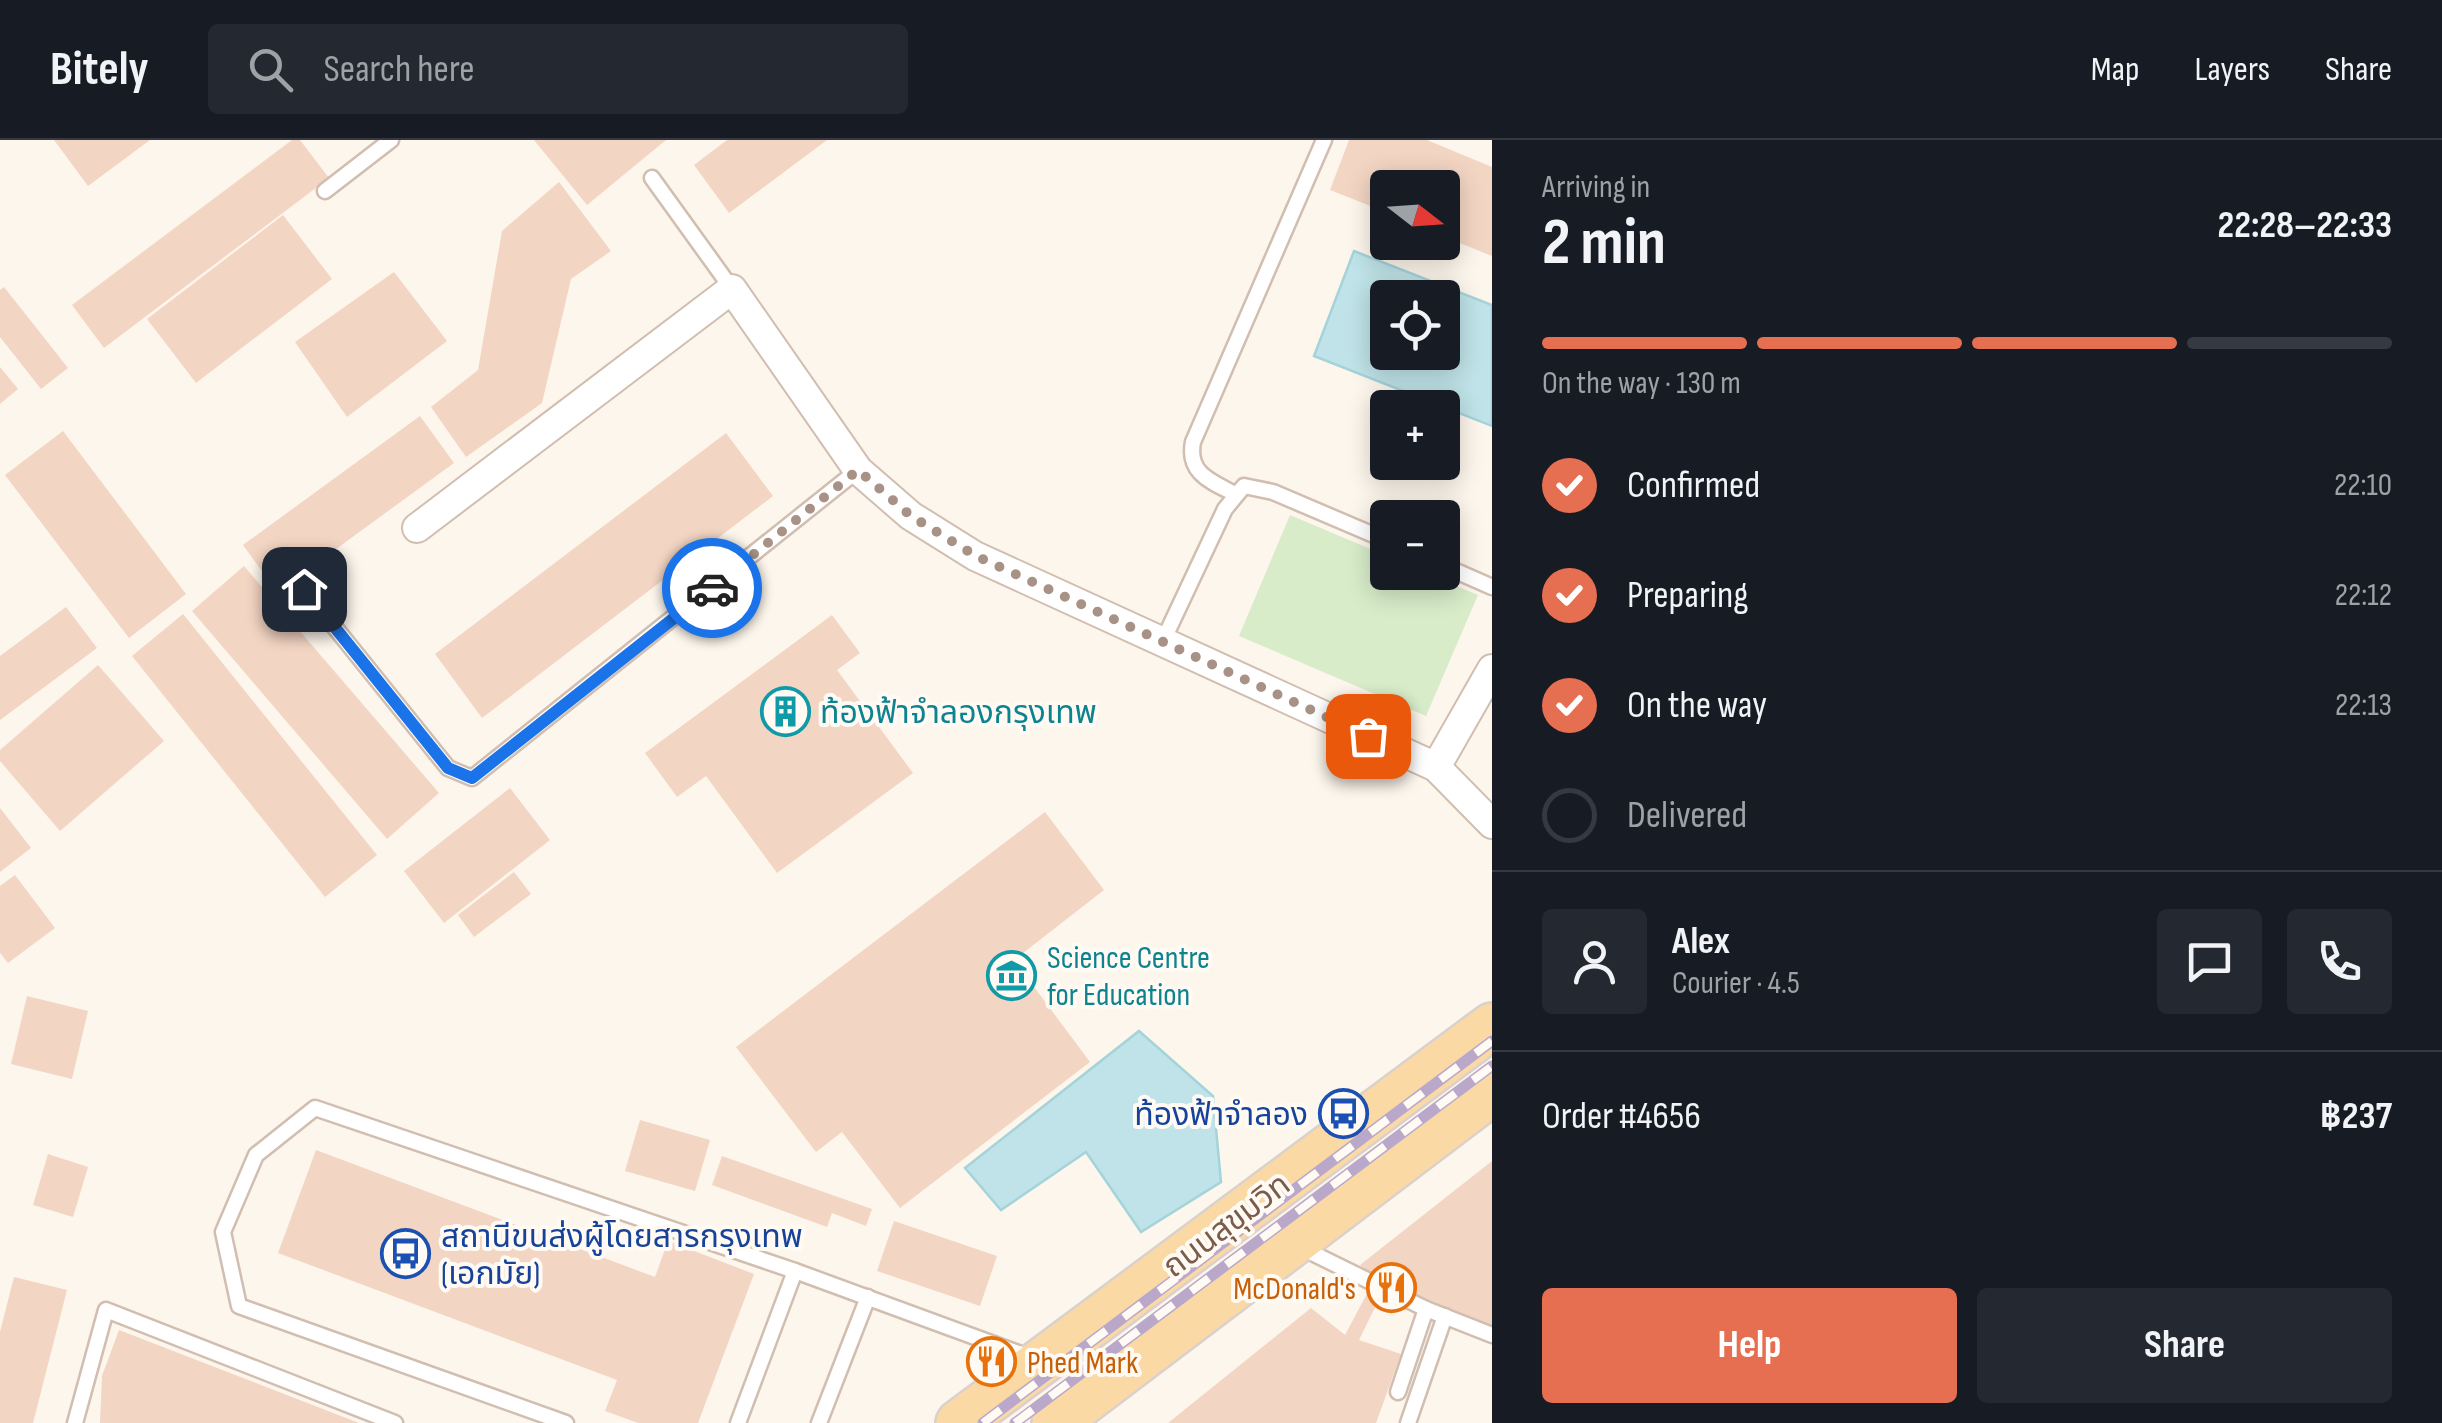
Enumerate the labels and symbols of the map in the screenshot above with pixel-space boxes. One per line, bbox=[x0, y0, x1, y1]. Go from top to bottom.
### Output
north arrow bbox=[1370, 170, 1460, 260]
courier bbox=[662, 538, 762, 638]
pin bbox=[262, 547, 347, 632]
building icon: ท้องฟ้าจำลองกรุงเทพ bbox=[759, 686, 811, 738]
place label: ท้องฟ้าจำลองกรุงเทพ bbox=[820, 694, 1097, 733]
pin bbox=[1326, 694, 1411, 779]
place label: Science Centre for Education bbox=[1047, 939, 1210, 1015]
museum icon: Science Centre for Education bbox=[986, 949, 1038, 1001]
bus stop icon: ท้องฟ้าจำลอง bbox=[1317, 1088, 1369, 1140]
place label: ท้องฟ้าจำลอง bbox=[1134, 1096, 1308, 1135]
street label: ถนนสุขุมวิท bbox=[1156, 1166, 1298, 1287]
place label: สถานีขนส่งผู้โดยสารกรุงเทพ (เอกมัย) bbox=[441, 1218, 803, 1294]
bus stop icon: สถานีขนส่งผู้โดยสารกรุงเทพ (เอกมัย) bbox=[380, 1228, 432, 1280]
restaurant icon: McDonald's bbox=[1365, 1262, 1417, 1314]
place label: McDonald's bbox=[1233, 1270, 1356, 1309]
restaurant icon: Phed Mark bbox=[966, 1336, 1018, 1388]
place label: Phed Mark bbox=[1027, 1344, 1138, 1383]

